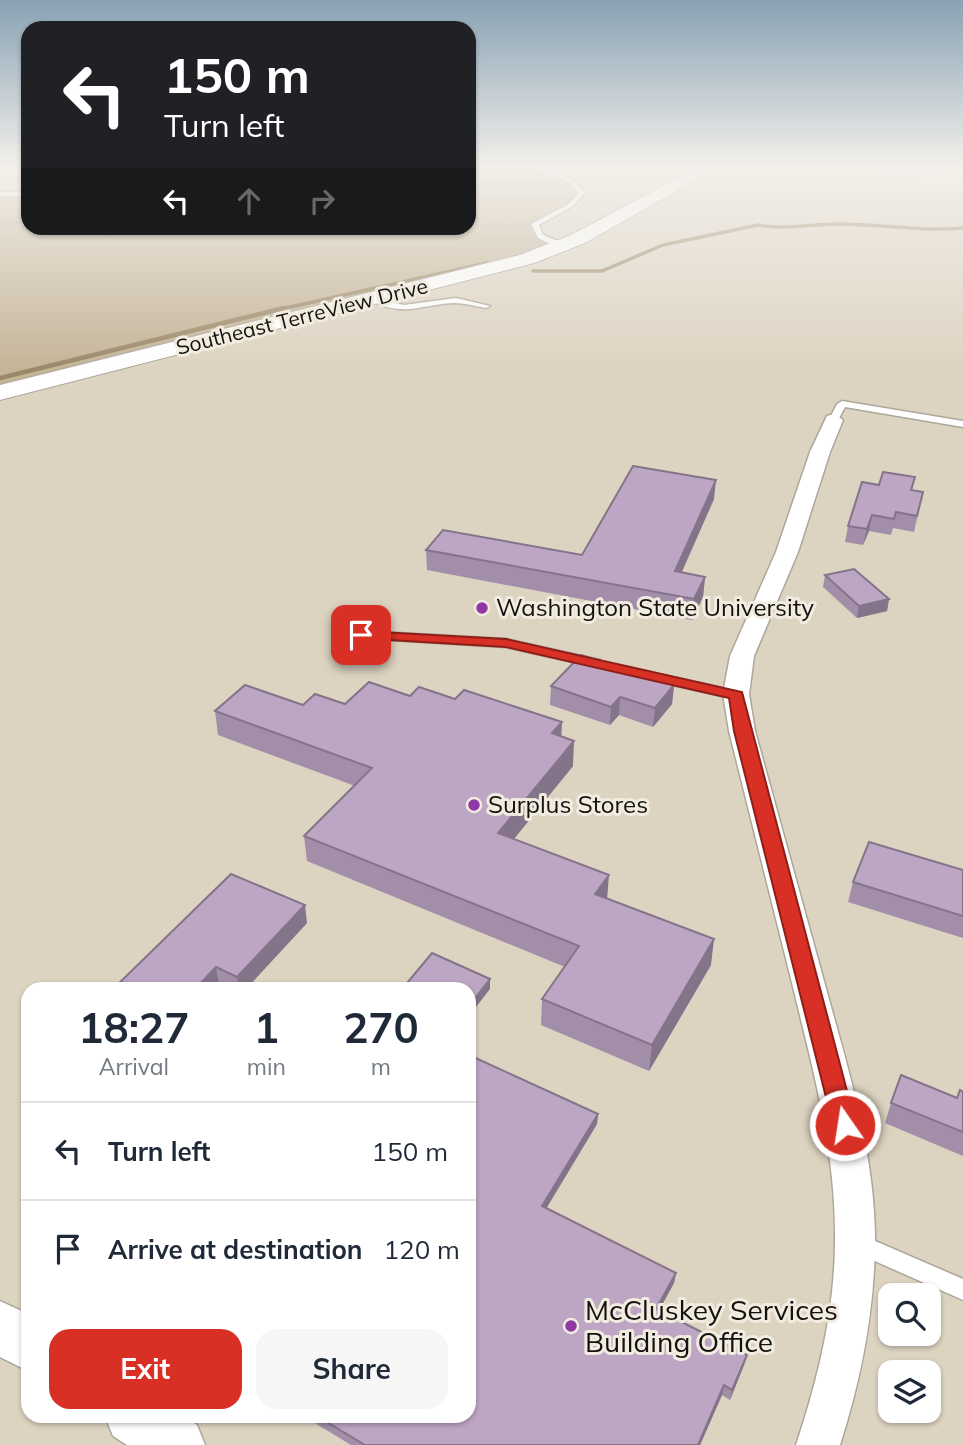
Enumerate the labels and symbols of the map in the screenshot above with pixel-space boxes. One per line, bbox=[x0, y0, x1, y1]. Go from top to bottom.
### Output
street label: Southeast TerreView Drive bbox=[173, 272, 430, 360]
place label: Washington State University bbox=[496, 592, 814, 622]
marker: Washington State University bbox=[474, 600, 490, 616]
pin bbox=[331, 605, 391, 665]
place label: Surplus Stores bbox=[488, 789, 648, 819]
marker: Surplus Stores bbox=[466, 797, 482, 813]
position arrow bbox=[808, 1088, 882, 1162]
place label: McCluskey Services Building Office bbox=[585, 1292, 838, 1359]
marker: McCluskey Services Building Office bbox=[563, 1318, 579, 1334]

